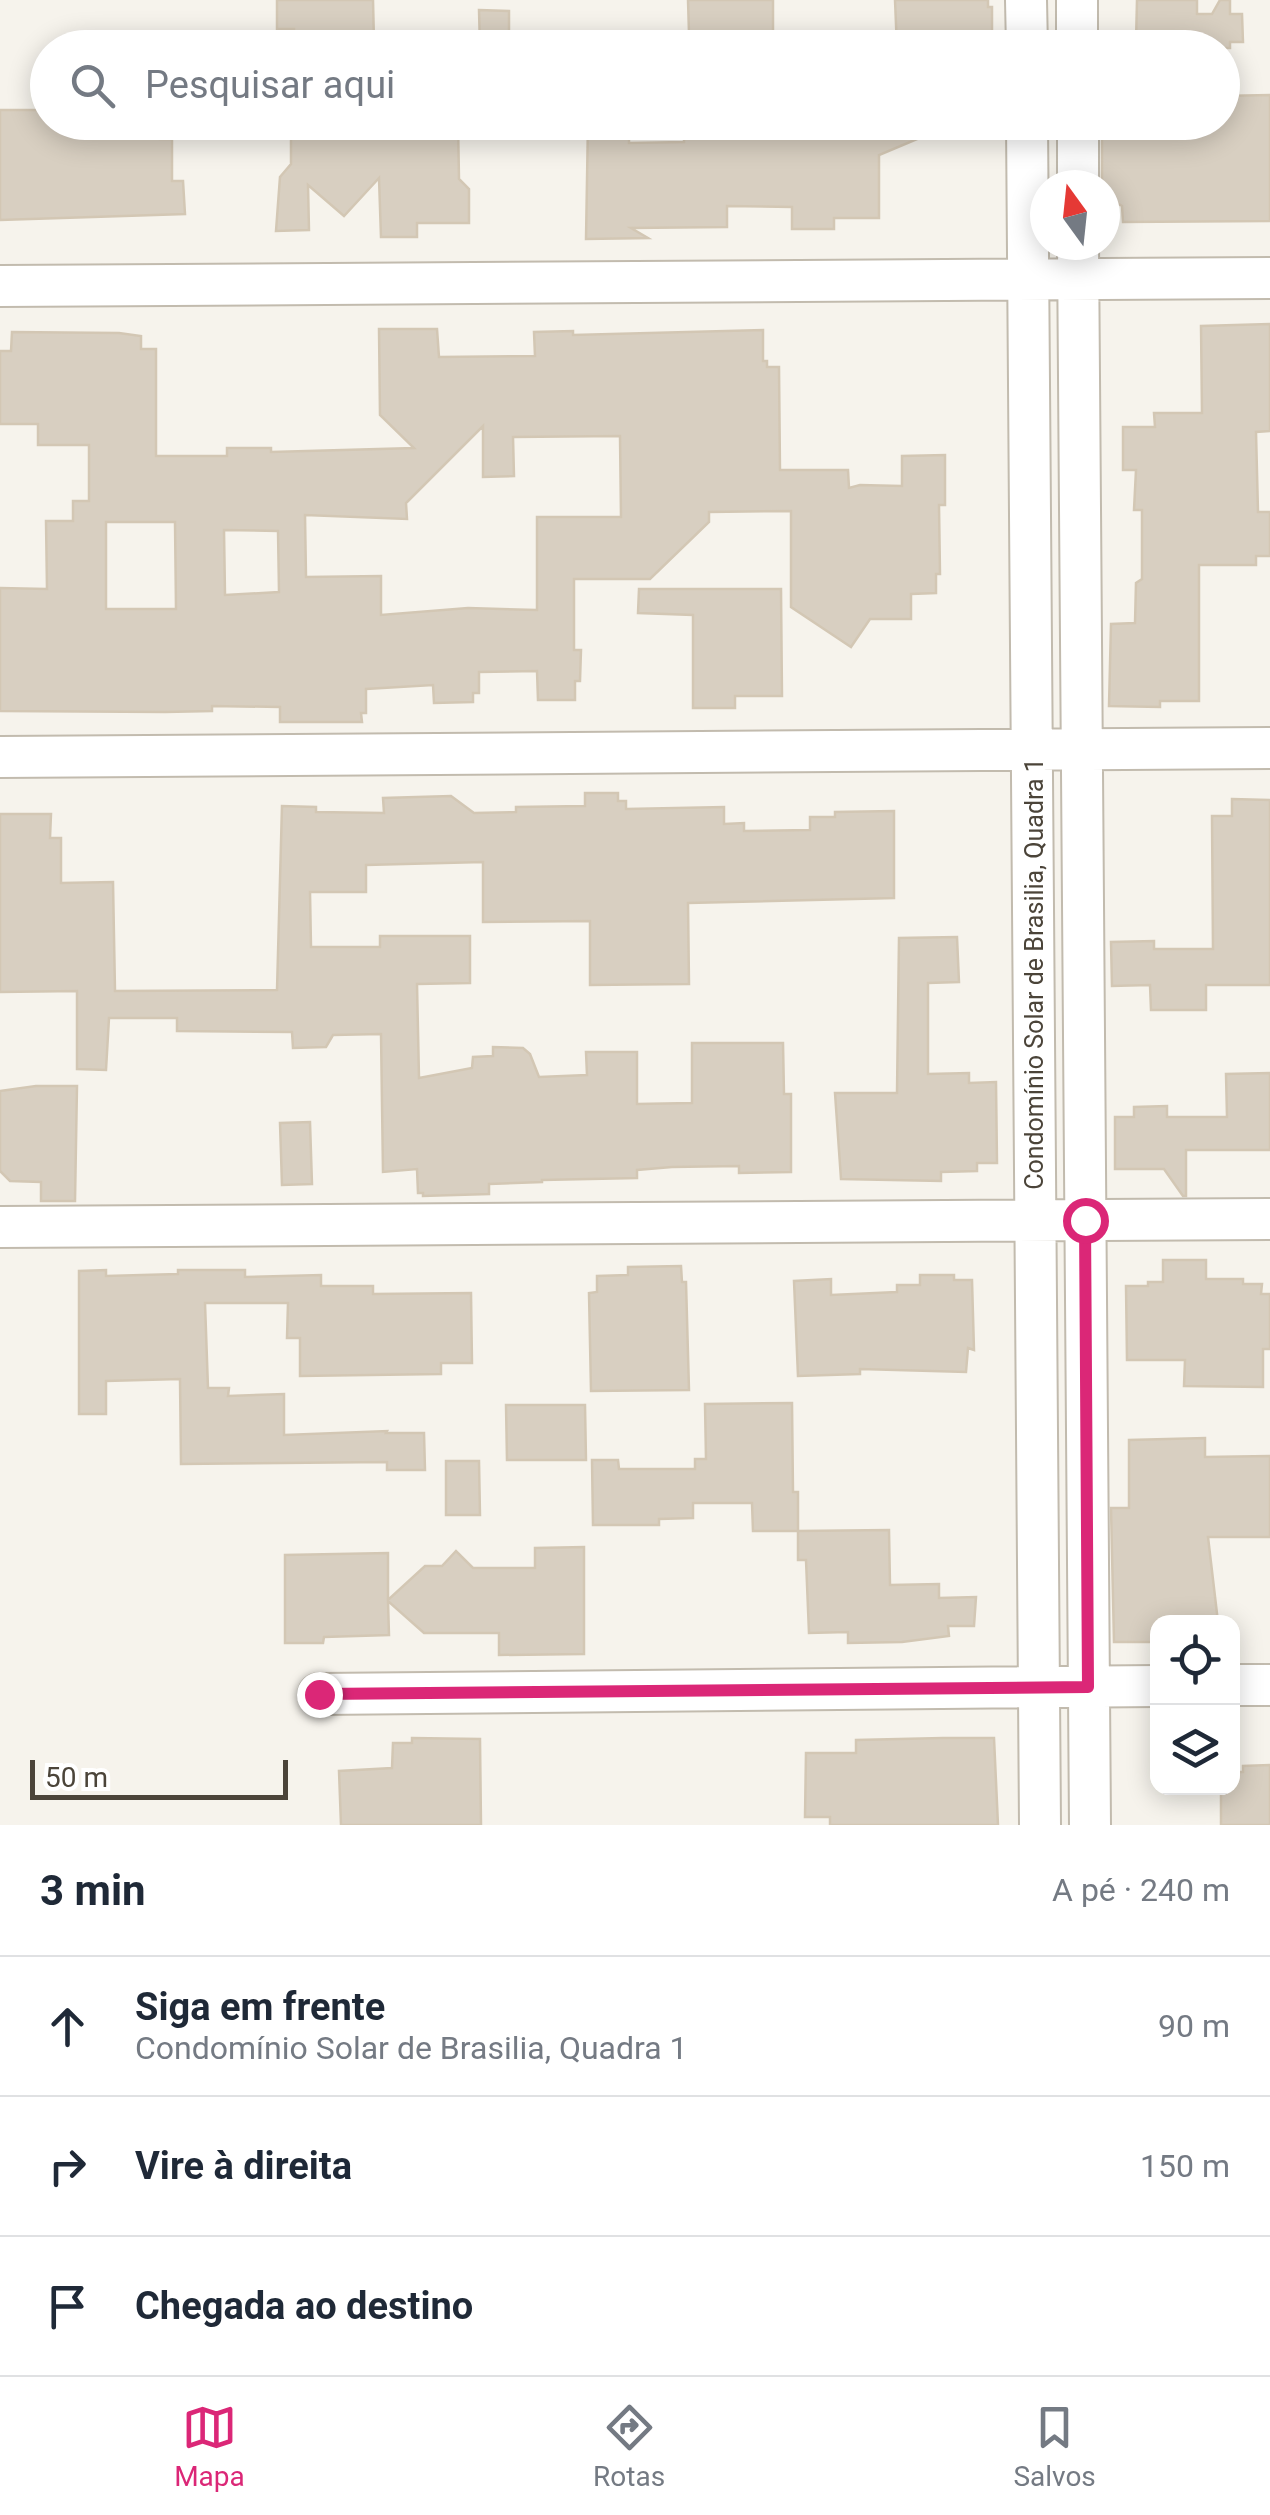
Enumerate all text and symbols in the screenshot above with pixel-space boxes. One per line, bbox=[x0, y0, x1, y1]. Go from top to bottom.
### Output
search box bbox=[30, 30, 1240, 140]
icon: search bbox=[65, 58, 120, 113]
text: Pesquisar aqui bbox=[145, 63, 395, 107]
north arrow bbox=[1030, 170, 1120, 260]
street label: Condomínio Solar de Brasilia, Quadra 1 bbox=[1020, 758, 1049, 1190]
route start bbox=[1063, 1198, 1109, 1244]
map controls bbox=[1150, 1615, 1240, 1795]
button: locate bbox=[1150, 1615, 1240, 1705]
route end bbox=[297, 1672, 343, 1718]
button: layers bbox=[1150, 1705, 1240, 1795]
scale bar bbox=[30, 1755, 288, 1800]
text: 50 m bbox=[45, 1761, 108, 1794]
text: 3 min bbox=[40, 1866, 146, 1915]
text: A pé · 240 m bbox=[1052, 1871, 1230, 1909]
text: Siga em frente bbox=[135, 1985, 385, 2029]
icon: ahead bbox=[40, 1999, 95, 2054]
text: 90 m bbox=[1158, 2007, 1230, 2045]
text: Condomínio Solar de Brasilia, Quadra 1 bbox=[135, 2029, 688, 2067]
icon: right bbox=[40, 2139, 95, 2194]
text: Vire à direita bbox=[135, 2144, 352, 2188]
text: 150 m bbox=[1140, 2147, 1230, 2185]
icon: arrive bbox=[40, 2279, 95, 2334]
text: Chegada ao destino bbox=[135, 2284, 473, 2328]
tab: Mapa bbox=[174, 2400, 245, 2493]
tab: Rotas bbox=[593, 2400, 665, 2493]
tab: Salvos bbox=[1013, 2400, 1096, 2493]

